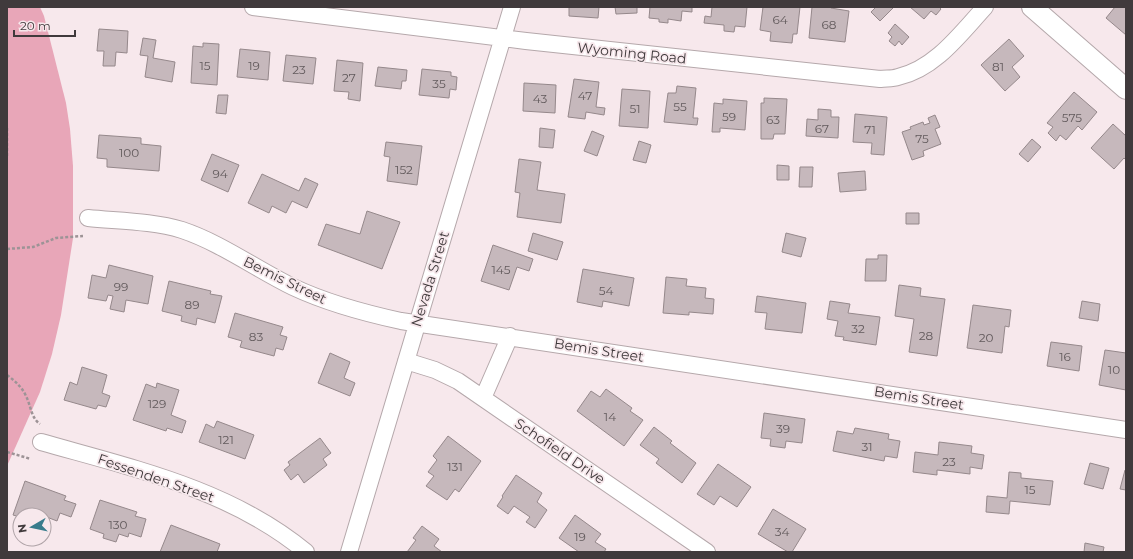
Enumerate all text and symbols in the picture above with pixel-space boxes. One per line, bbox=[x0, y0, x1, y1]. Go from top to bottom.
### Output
scale bar bbox=[14, 12, 75, 38]
house number: 64 bbox=[772, 12, 788, 27]
house number: 68 bbox=[822, 17, 837, 32]
text: 20 m bbox=[20, 18, 51, 33]
street label: Wyoming Road bbox=[577, 38, 687, 68]
house number: 15 bbox=[199, 58, 211, 73]
house number: 19 bbox=[248, 58, 260, 73]
house number: 81 bbox=[992, 59, 1004, 74]
house number: 23 bbox=[292, 62, 306, 77]
house number: 27 bbox=[342, 70, 356, 85]
house number: 35 bbox=[432, 76, 446, 91]
house number: 47 bbox=[578, 88, 592, 103]
house number: 43 bbox=[533, 91, 547, 106]
house number: 55 bbox=[673, 99, 687, 114]
house number: 51 bbox=[629, 101, 641, 116]
house number: 59 bbox=[722, 109, 736, 124]
house number: 575 bbox=[1062, 110, 1082, 125]
house number: 63 bbox=[766, 112, 780, 127]
house number: 67 bbox=[815, 121, 829, 136]
house number: 71 bbox=[864, 122, 876, 137]
house number: 75 bbox=[915, 131, 929, 146]
house number: 100 bbox=[119, 145, 139, 160]
house number: 152 bbox=[395, 162, 413, 177]
house number: 94 bbox=[212, 166, 228, 181]
street label: Nevada Street bbox=[407, 229, 453, 329]
street label: Bemis Street bbox=[240, 252, 330, 308]
house number: 145 bbox=[491, 262, 511, 277]
house number: 99 bbox=[114, 279, 128, 294]
house number: 54 bbox=[599, 283, 613, 298]
house number: 89 bbox=[185, 297, 199, 312]
house number: 32 bbox=[851, 321, 865, 336]
house number: 28 bbox=[919, 328, 934, 343]
house number: 83 bbox=[249, 329, 263, 344]
house number: 20 bbox=[979, 330, 993, 345]
street label: Bemis Street bbox=[553, 334, 645, 366]
house number: 16 bbox=[1059, 349, 1071, 364]
house number: 10 bbox=[1108, 362, 1120, 377]
street label: Bemis Street bbox=[873, 382, 965, 414]
house number: 129 bbox=[148, 396, 166, 411]
house number: 14 bbox=[604, 409, 616, 424]
street label: Schofield Drive bbox=[511, 414, 609, 488]
house number: 39 bbox=[776, 421, 790, 436]
house number: 121 bbox=[218, 432, 234, 447]
house number: 31 bbox=[861, 439, 873, 454]
street label: Fessenden Street bbox=[95, 450, 217, 506]
house number: 23 bbox=[942, 454, 956, 469]
house number: 131 bbox=[447, 459, 463, 474]
house number: 15 bbox=[1024, 482, 1036, 497]
north arrow bbox=[12, 507, 52, 547]
house number: 130 bbox=[108, 517, 128, 532]
text: N bbox=[15, 523, 30, 534]
house number: 34 bbox=[775, 524, 789, 539]
house number: 19 bbox=[574, 529, 586, 544]

